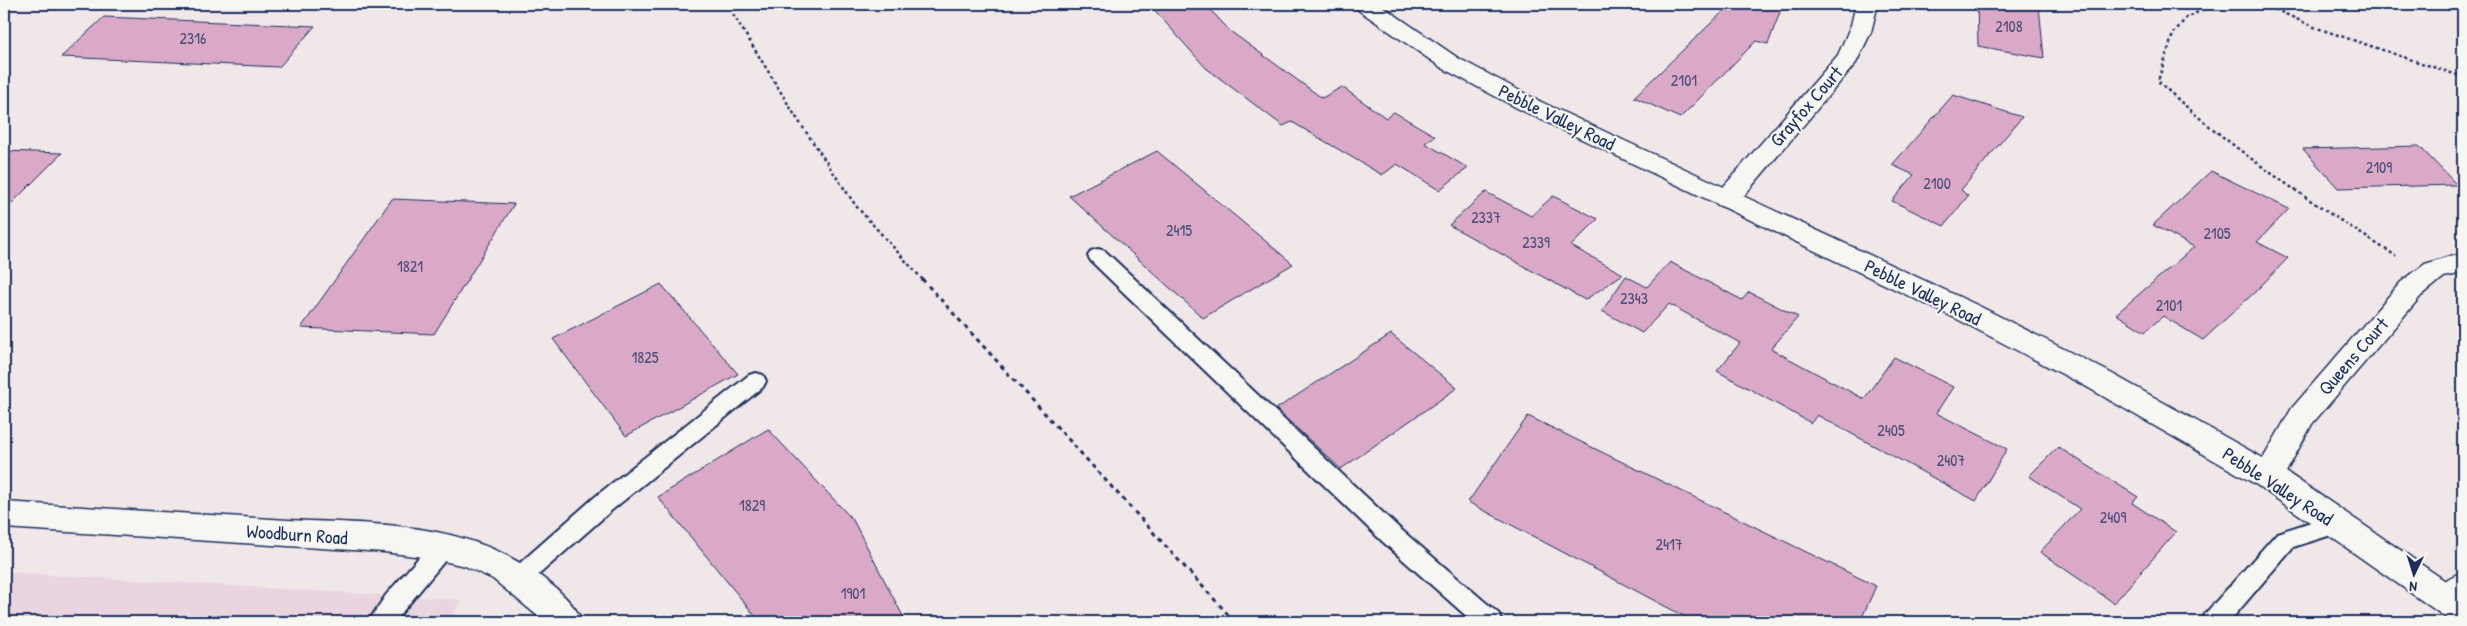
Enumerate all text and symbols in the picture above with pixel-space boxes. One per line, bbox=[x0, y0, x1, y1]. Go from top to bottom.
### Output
house number: 2108 bbox=[1995, 15, 2023, 37]
house number: 2316 bbox=[180, 27, 206, 49]
street label: Grayfox Court bbox=[1764, 60, 1849, 152]
house number: 2101 bbox=[1671, 69, 1697, 91]
street label: Pebble Valley Road bbox=[1494, 78, 1620, 157]
house number: 2109 bbox=[2366, 156, 2392, 178]
house number: 2100 bbox=[1923, 172, 1951, 194]
house number: 2337 bbox=[1471, 206, 1501, 228]
house number: 2415 bbox=[1166, 219, 1192, 241]
house number: 2105 bbox=[2203, 222, 2231, 244]
house number: 2339 bbox=[1522, 231, 1550, 253]
street label: Pebble Valley Road bbox=[1860, 253, 1986, 332]
house number: 1821 bbox=[397, 255, 423, 277]
house number: 2343 bbox=[1620, 287, 1648, 309]
house number: 2101 bbox=[2156, 294, 2182, 316]
street label: Queens Court bbox=[2312, 311, 2394, 400]
house number: 1825 bbox=[632, 346, 659, 368]
house number: 2405 bbox=[1877, 419, 1905, 441]
street label: Pebble Valley Road bbox=[2218, 441, 2339, 532]
house number: 2407 bbox=[1937, 449, 1965, 471]
house number: 1829 bbox=[739, 494, 765, 516]
house number: 2409 bbox=[2100, 506, 2126, 528]
street label: Woodburn Road bbox=[246, 517, 349, 551]
house number: 2417 bbox=[1655, 533, 1683, 555]
north arrow bbox=[2390, 548, 2440, 598]
text: N bbox=[2408, 578, 2417, 597]
house number: 1901 bbox=[841, 582, 866, 604]

